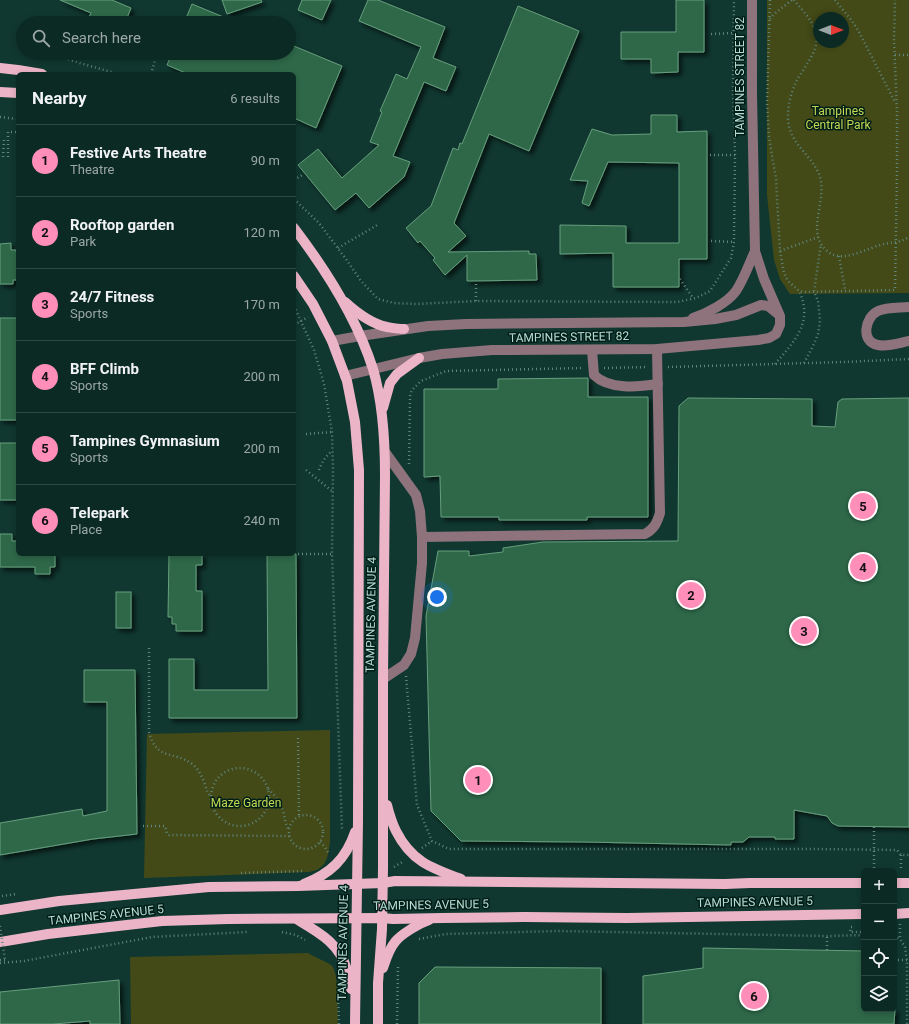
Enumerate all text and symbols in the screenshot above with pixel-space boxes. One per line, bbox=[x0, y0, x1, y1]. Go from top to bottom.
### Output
north arrow bbox=[813, 12, 849, 48]
search box bbox=[16, 16, 296, 60]
street label: TAMPINES STREET 82 bbox=[733, 17, 747, 137]
icon: search bbox=[30, 27, 52, 49]
text: Search here bbox=[62, 29, 141, 47]
text: Nearby bbox=[32, 88, 87, 108]
text: 6 results bbox=[230, 91, 280, 106]
park label: Tampines Central Park bbox=[805, 104, 871, 132]
text: Festive Arts Theatre bbox=[70, 144, 207, 162]
text: 1 bbox=[41, 153, 49, 168]
text: 90 m bbox=[251, 153, 280, 168]
text: Theatre bbox=[70, 162, 114, 177]
text: Rooftop garden bbox=[70, 216, 174, 234]
text: 2 bbox=[41, 225, 49, 240]
text: 120 m bbox=[243, 225, 280, 240]
text: Park bbox=[70, 234, 96, 249]
text: 24/7 Fitness bbox=[70, 288, 154, 306]
text: 3 bbox=[41, 297, 49, 312]
text: 170 m bbox=[243, 297, 280, 312]
text: Sports bbox=[70, 306, 108, 321]
street label: TAMPINES STREET 82 bbox=[509, 329, 629, 345]
text: BFF Climb bbox=[70, 360, 139, 378]
text: 4 bbox=[41, 369, 49, 384]
text: 200 m bbox=[243, 369, 280, 384]
text: Sports bbox=[70, 378, 108, 393]
text: Tampines Gymnasium bbox=[70, 432, 220, 450]
text: 5 bbox=[41, 441, 49, 456]
text: 200 m bbox=[243, 441, 280, 456]
text: Sports bbox=[70, 450, 108, 465]
pin: 5 bbox=[850, 491, 876, 521]
text: Telepark bbox=[70, 504, 129, 522]
text: 6 bbox=[41, 513, 49, 528]
text: 240 m bbox=[243, 513, 280, 528]
text: Place bbox=[70, 522, 102, 537]
pin: 4 bbox=[850, 552, 876, 582]
street label: TAMPINES AVENUE 4 bbox=[363, 557, 379, 673]
pin: 2 bbox=[678, 580, 704, 610]
your location bbox=[427, 587, 447, 607]
pin: 3 bbox=[791, 616, 817, 646]
pin: 1 bbox=[465, 765, 491, 795]
park label: Maze Garden bbox=[211, 796, 281, 810]
map controls bbox=[861, 868, 897, 1012]
button: + bbox=[861, 868, 897, 904]
street label: TAMPINES AVENUE 4 bbox=[335, 885, 351, 1001]
street label: TAMPINES AVENUE 5 bbox=[697, 894, 813, 910]
street label: TAMPINES AVENUE 5 bbox=[373, 897, 489, 913]
street label: TAMPINES AVENUE 5 bbox=[48, 902, 165, 928]
button: − bbox=[861, 904, 897, 940]
button: locate bbox=[861, 940, 897, 976]
button: layers bbox=[861, 976, 897, 1012]
pin: 6 bbox=[741, 981, 767, 1011]

